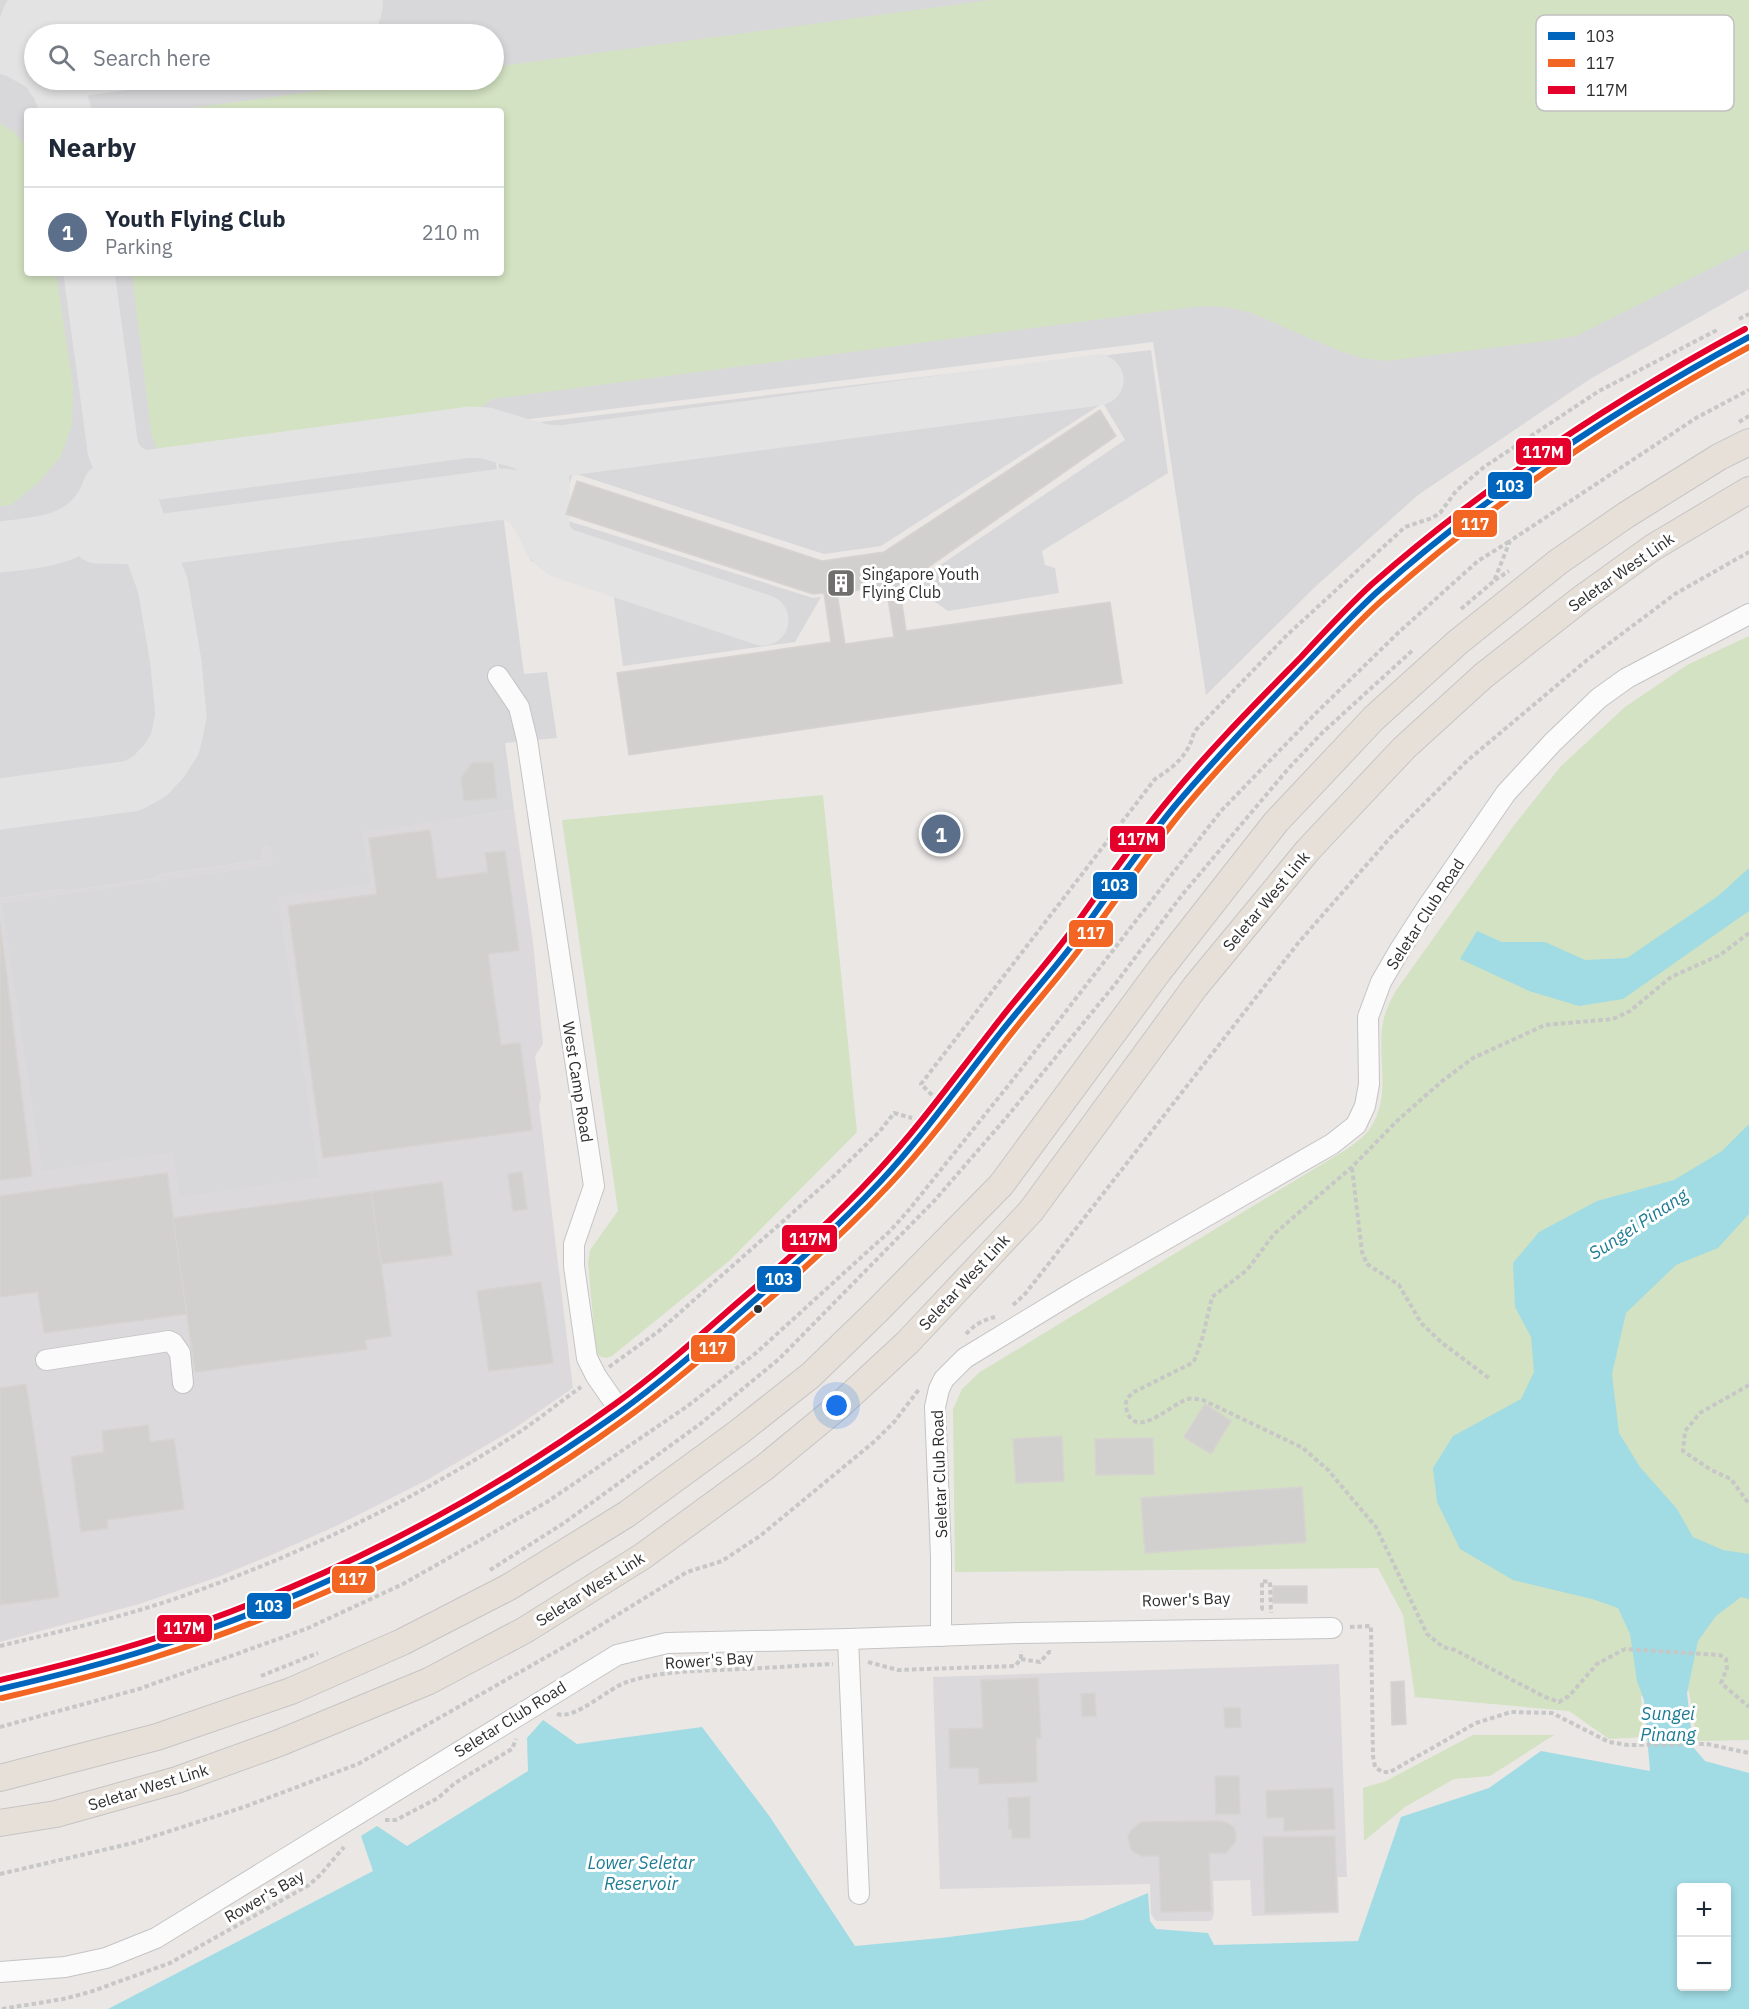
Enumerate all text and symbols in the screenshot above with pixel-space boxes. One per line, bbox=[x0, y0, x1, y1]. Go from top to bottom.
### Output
legend bbox=[1536, 15, 1734, 111]
search box bbox=[24, 24, 504, 90]
text: 103 bbox=[1586, 26, 1615, 46]
icon: search bbox=[45, 41, 78, 74]
text: Search here bbox=[93, 43, 211, 72]
text: 117 bbox=[1586, 53, 1615, 73]
text: 117M bbox=[1586, 80, 1628, 100]
text: Nearby bbox=[48, 130, 136, 164]
text: Youth Flying Club bbox=[105, 204, 286, 233]
text: 1 bbox=[62, 219, 74, 246]
text: 210 m bbox=[422, 219, 480, 246]
text: Parking bbox=[105, 233, 172, 260]
line badge: 117M bbox=[1515, 437, 1572, 466]
text: 117M bbox=[1522, 442, 1564, 462]
line badge: 103 bbox=[1487, 471, 1533, 500]
text: 103 bbox=[1496, 476, 1524, 496]
line badge: 117 bbox=[1452, 509, 1498, 538]
text: 117 bbox=[1461, 514, 1489, 534]
street label: Seletar West Link bbox=[1564, 528, 1678, 616]
place label: Singapore Youth Flying Club bbox=[862, 564, 979, 602]
building icon: Singapore Youth Flying Club bbox=[825, 567, 857, 599]
pin: 1 bbox=[922, 812, 960, 856]
line badge: 117M bbox=[1109, 825, 1166, 853]
text: 117M bbox=[1117, 829, 1159, 849]
street label: Seletar West Link bbox=[1218, 846, 1314, 955]
street label: Seletar Club Road bbox=[1382, 855, 1468, 973]
line badge: 103 bbox=[1092, 871, 1138, 900]
text: 103 bbox=[1101, 875, 1129, 895]
line badge: 117 bbox=[1068, 919, 1114, 948]
text: 117 bbox=[1077, 923, 1105, 943]
street label: West Camp Road bbox=[559, 1020, 597, 1144]
water label: Sungei Pinang bbox=[1584, 1183, 1693, 1265]
line badge: 117M bbox=[781, 1224, 838, 1253]
text: 117M bbox=[789, 1229, 831, 1249]
street label: Seletar West Link bbox=[914, 1229, 1014, 1334]
line badge: 103 bbox=[756, 1265, 802, 1293]
text: 103 bbox=[765, 1269, 793, 1289]
unlabelled marker bbox=[752, 1303, 764, 1315]
line badge: 117 bbox=[690, 1334, 736, 1363]
text: 117 bbox=[699, 1338, 727, 1358]
your location bbox=[822, 1391, 851, 1420]
street label: Seletar Club Road bbox=[927, 1410, 951, 1538]
street label: Seletar West Link bbox=[532, 1547, 649, 1630]
line badge: 117 bbox=[331, 1565, 376, 1594]
text: 117 bbox=[339, 1569, 367, 1589]
street label: Rower's Bay bbox=[1141, 1587, 1231, 1611]
line badge: 103 bbox=[246, 1592, 292, 1620]
text: 103 bbox=[255, 1596, 283, 1616]
line badge: 117M bbox=[156, 1614, 213, 1643]
text: 117M bbox=[163, 1618, 205, 1638]
street label: Rower's Bay bbox=[664, 1647, 754, 1673]
street label: Seletar Club Road bbox=[450, 1677, 570, 1761]
water label: Sungei Pinang bbox=[1640, 1702, 1697, 1746]
street label: Seletar West Link bbox=[86, 1759, 211, 1815]
water label: Lower Seletar Reservoir bbox=[587, 1851, 695, 1895]
street label: Rower's Bay bbox=[221, 1865, 307, 1927]
map controls bbox=[1677, 1883, 1731, 1991]
button: + bbox=[1677, 1883, 1731, 1937]
button: − bbox=[1677, 1937, 1731, 1991]

